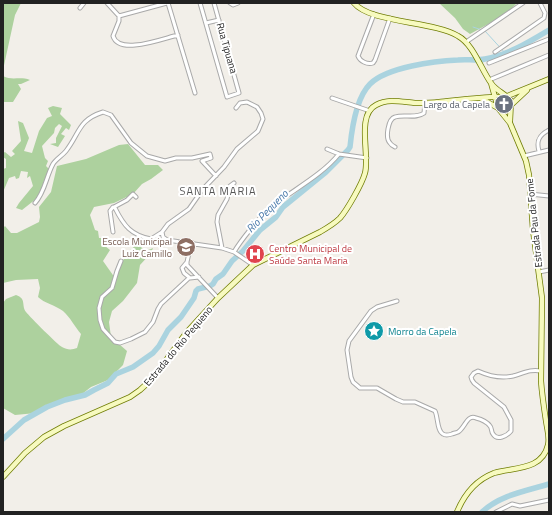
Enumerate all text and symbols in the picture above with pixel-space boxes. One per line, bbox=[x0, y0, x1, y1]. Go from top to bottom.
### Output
street label: Rua Tipuana bbox=[213, 21, 241, 75]
church icon: Largo da Capela bbox=[493, 93, 515, 115]
place label: Largo da Capela bbox=[424, 97, 490, 112]
street label: Estrada Pau da Fome bbox=[522, 178, 546, 268]
district label: SANTA MARIA bbox=[180, 183, 256, 199]
water label: Rio Pequeno bbox=[242, 185, 292, 236]
place label: Escola Municipal Luiz Camillo bbox=[102, 234, 172, 261]
school or university icon: Escola Municipal Luiz Camillo bbox=[175, 236, 197, 258]
place label: Centro Municipal de Saúde Santa Maria bbox=[269, 241, 352, 268]
hospital icon: Centro Municipal de Saúde Santa Maria bbox=[244, 243, 266, 265]
street label: Estrada do Rio Pequeno bbox=[140, 303, 216, 389]
place icon: Morro da Capela bbox=[363, 320, 385, 342]
place label: Morro da Capela bbox=[388, 324, 457, 339]

